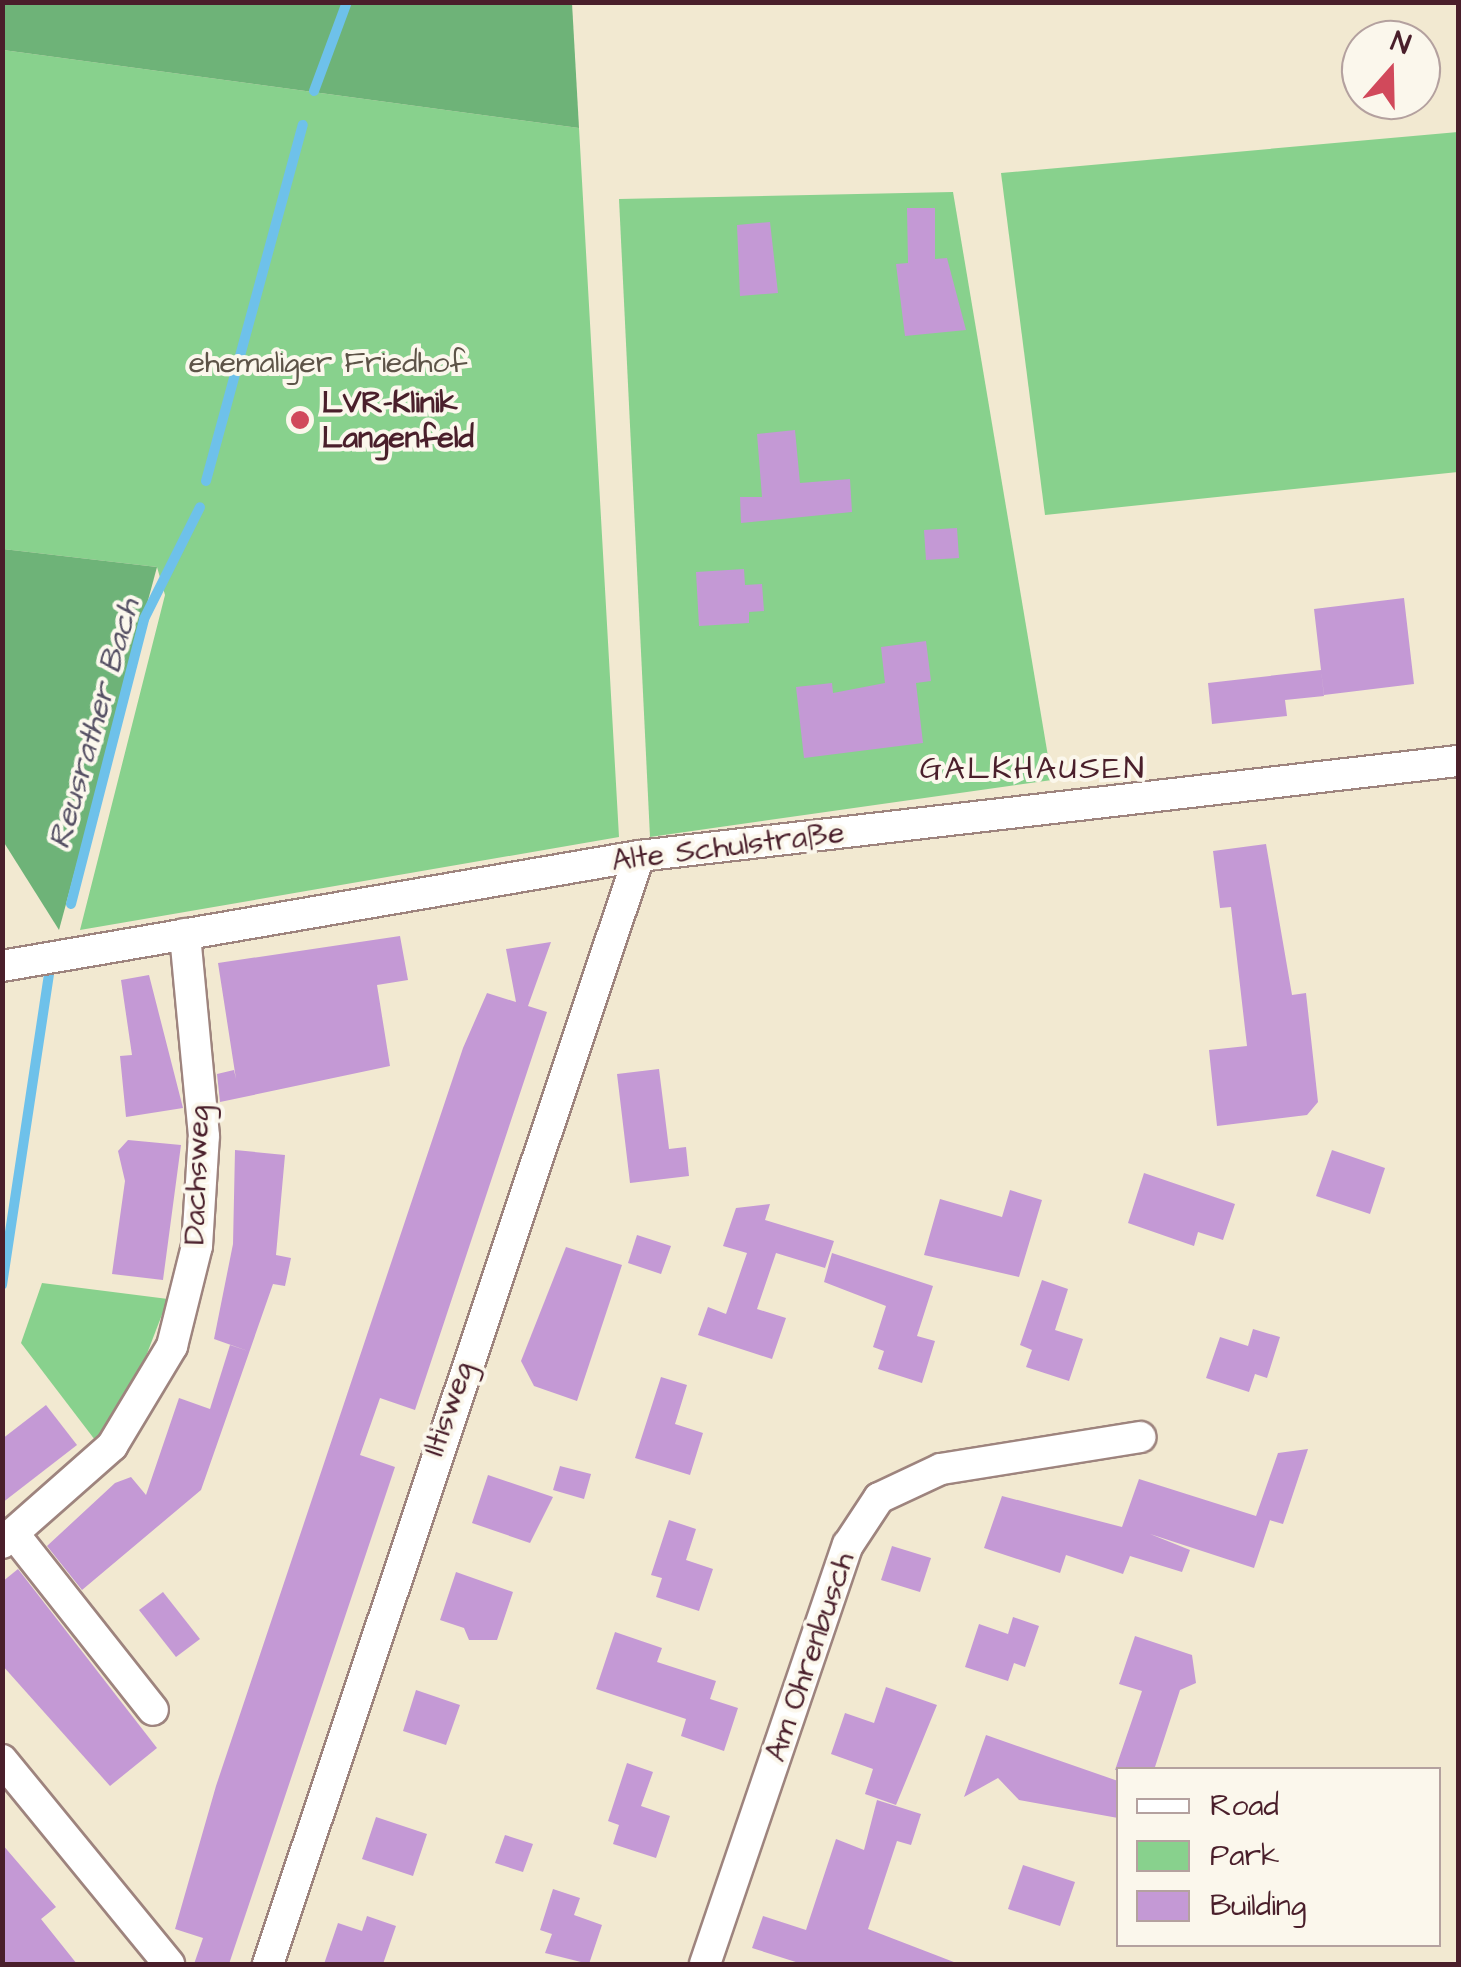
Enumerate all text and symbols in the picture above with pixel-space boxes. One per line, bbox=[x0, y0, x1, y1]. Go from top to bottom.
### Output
north arrow bbox=[1341, 20, 1441, 120]
text: N bbox=[1386, 22, 1416, 65]
park label: ehemaliger Friedhof bbox=[189, 345, 467, 381]
place label: LVR-Klinik Langenfeld bbox=[322, 385, 474, 456]
marker: LVR-Klinik Langenfeld bbox=[287, 407, 313, 433]
water label: Reusrather Bach bbox=[41, 595, 149, 853]
district label: GALKHAUSEN bbox=[920, 750, 1146, 788]
street label: Alte Schulstraße bbox=[610, 815, 846, 879]
street label: Dachsweg bbox=[177, 1105, 217, 1245]
street label: Iltisweg bbox=[416, 1357, 482, 1461]
street label: Am Ohrenbusch bbox=[757, 1548, 863, 1766]
legend bbox=[1116, 1767, 1441, 1947]
text: Road bbox=[1210, 1785, 1279, 1827]
text: Park bbox=[1210, 1835, 1279, 1877]
text: Building bbox=[1210, 1885, 1306, 1927]

